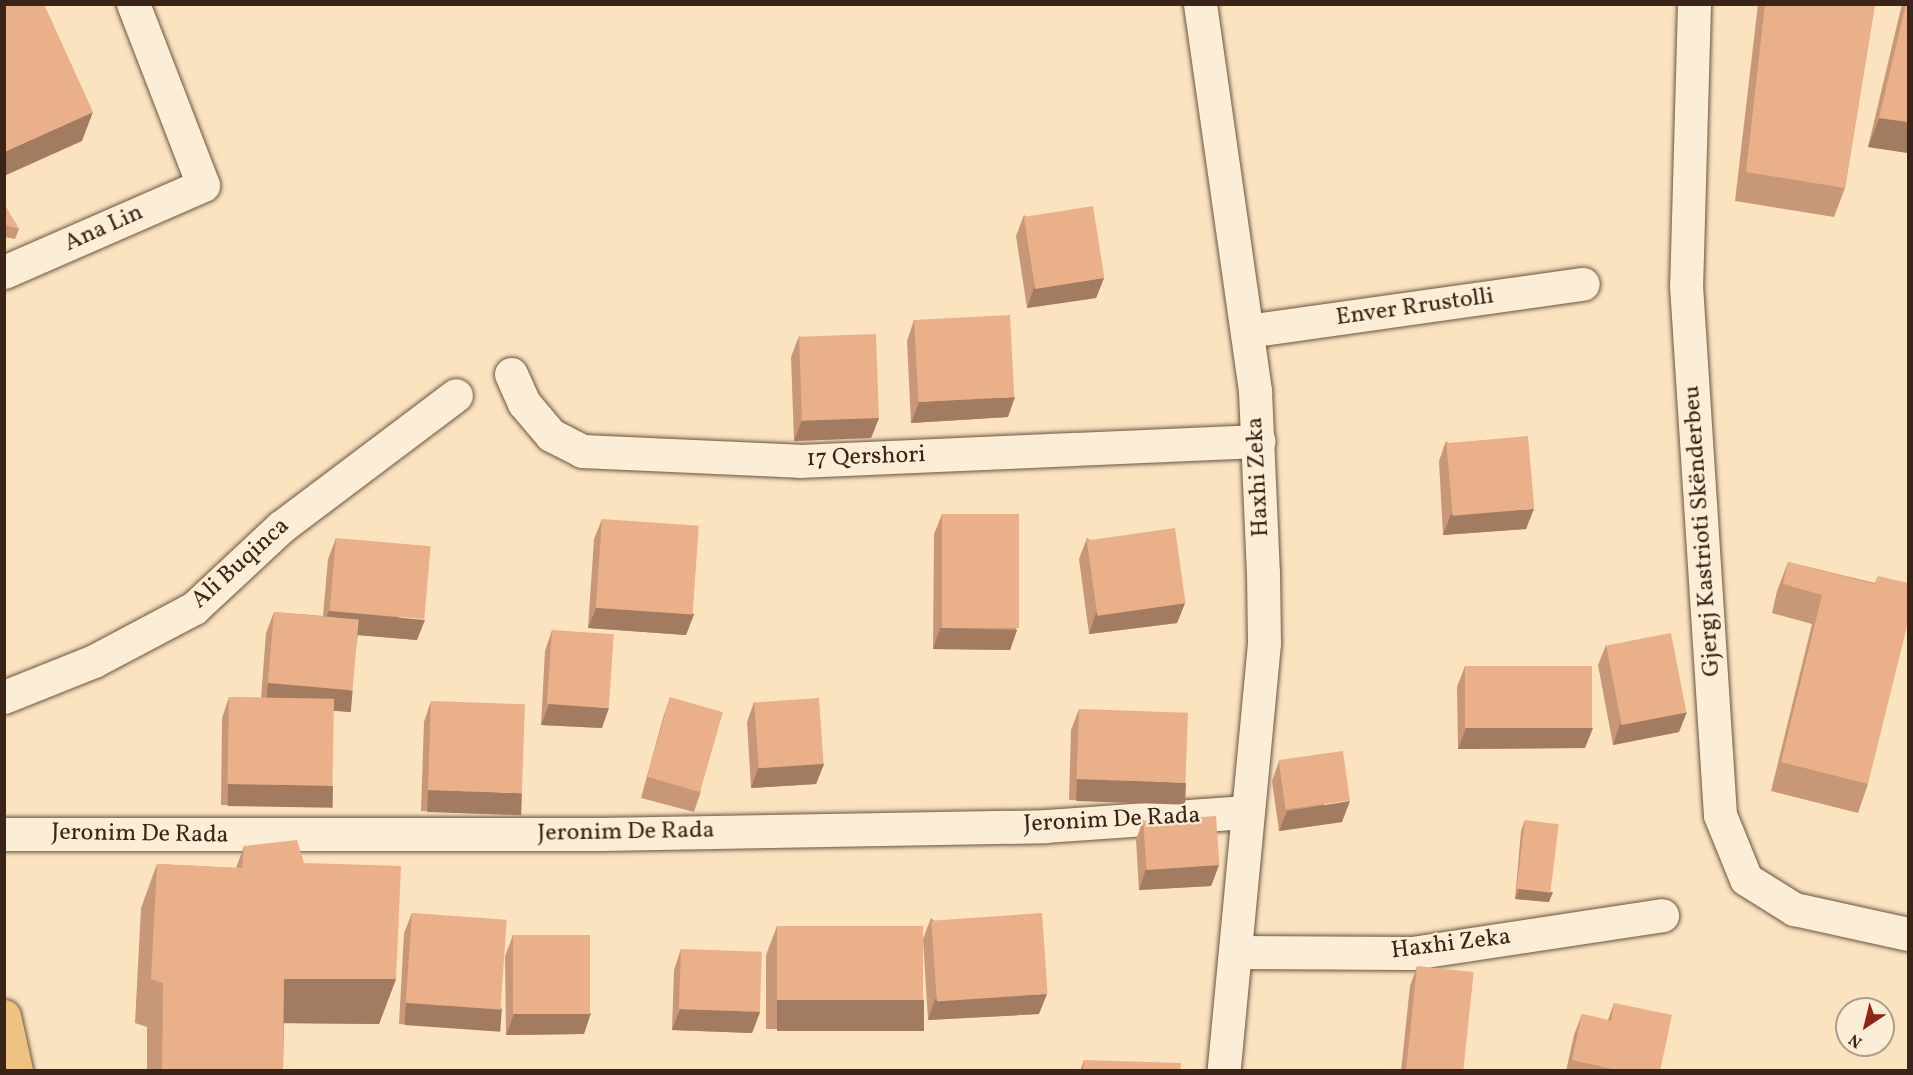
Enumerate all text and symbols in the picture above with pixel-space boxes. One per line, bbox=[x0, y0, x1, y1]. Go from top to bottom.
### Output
street label: Ana Lin bbox=[60, 199, 148, 259]
street label: Enver Rrustolli bbox=[1334, 283, 1496, 333]
street label: Gjergj Kastrioti Skënderbeu bbox=[1678, 384, 1728, 678]
street label: Haxhi Zeka bbox=[1241, 416, 1277, 538]
street label: 17 Qershori bbox=[806, 442, 926, 474]
street label: Ali Buqinca bbox=[186, 513, 296, 615]
street label: Jeronim De Rada bbox=[1023, 802, 1201, 840]
street label: Jeronim De Rada bbox=[537, 817, 715, 849]
street label: Jeronim De Rada bbox=[51, 819, 229, 851]
street label: Haxhi Zeka bbox=[1390, 923, 1512, 967]
north arrow bbox=[1835, 997, 1895, 1057]
text: N bbox=[1845, 1028, 1867, 1052]

